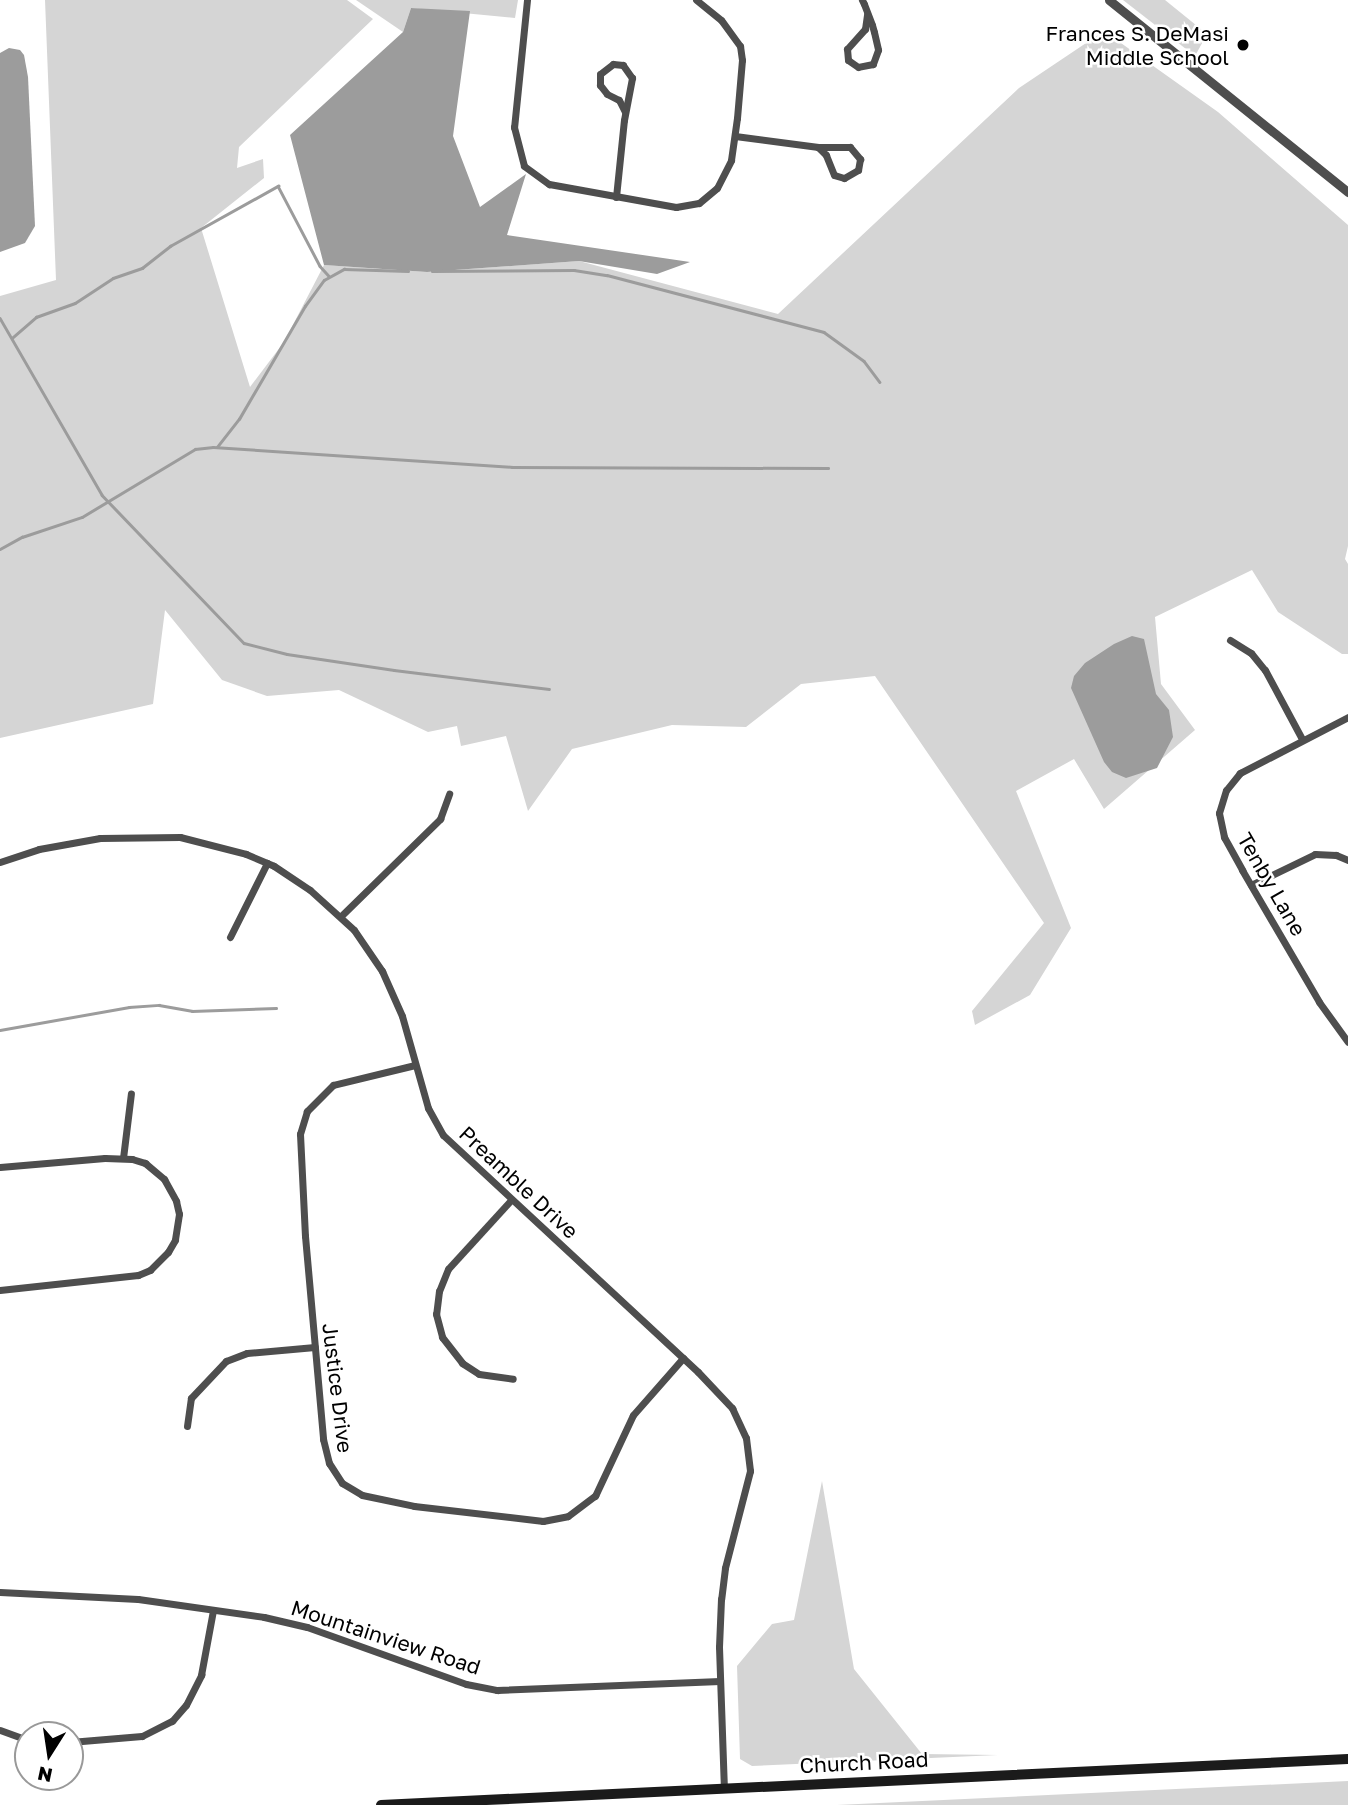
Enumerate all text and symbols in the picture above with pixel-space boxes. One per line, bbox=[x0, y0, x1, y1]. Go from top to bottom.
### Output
place label: Frances S. DeMasi Middle School bbox=[1045, 20, 1229, 70]
marker: Frances S. DeMasi Middle School bbox=[1235, 37, 1251, 53]
street label: Tenby Lane bbox=[1232, 828, 1312, 940]
street label: Preamble Drive bbox=[454, 1121, 584, 1243]
street label: Justice Drive bbox=[318, 1322, 358, 1454]
street label: Mountainview Road bbox=[288, 1594, 484, 1680]
north arrow bbox=[14, 1721, 84, 1791]
street label: Church Road bbox=[799, 1746, 929, 1778]
text: N bbox=[35, 1762, 54, 1788]

